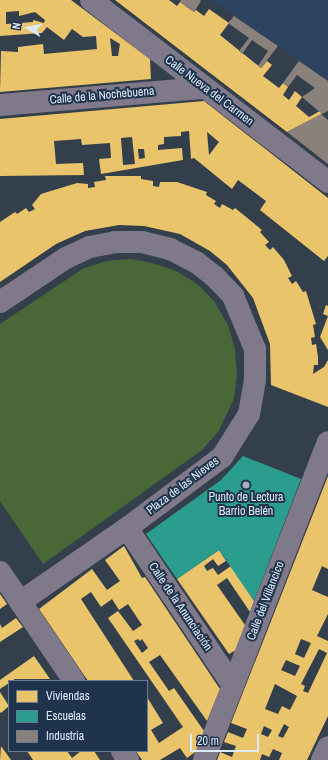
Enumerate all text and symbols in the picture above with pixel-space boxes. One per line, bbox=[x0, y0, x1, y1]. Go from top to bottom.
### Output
north arrow bbox=[8, 8, 48, 48]
text: N bbox=[9, 22, 24, 30]
street label: Calle Nueva del Carmen bbox=[162, 53, 256, 129]
street label: Calle de la Nochebuena bbox=[49, 84, 155, 108]
street label: Plaza de las Nieves bbox=[144, 454, 222, 518]
marker: Punto de Lectura Barrio Belén bbox=[241, 480, 251, 490]
place label: Punto de Lectura Barrio Belén bbox=[209, 491, 283, 519]
street label: Calle del Villancico bbox=[244, 559, 288, 643]
street label: Calle de la Anunciación bbox=[145, 560, 215, 654]
legend bbox=[8, 680, 148, 752]
text: Viviendas bbox=[46, 688, 90, 704]
text: Escuelas bbox=[46, 708, 86, 724]
scale bar bbox=[192, 726, 261, 752]
text: Industria bbox=[46, 728, 84, 744]
text: 20 m bbox=[197, 733, 219, 749]

